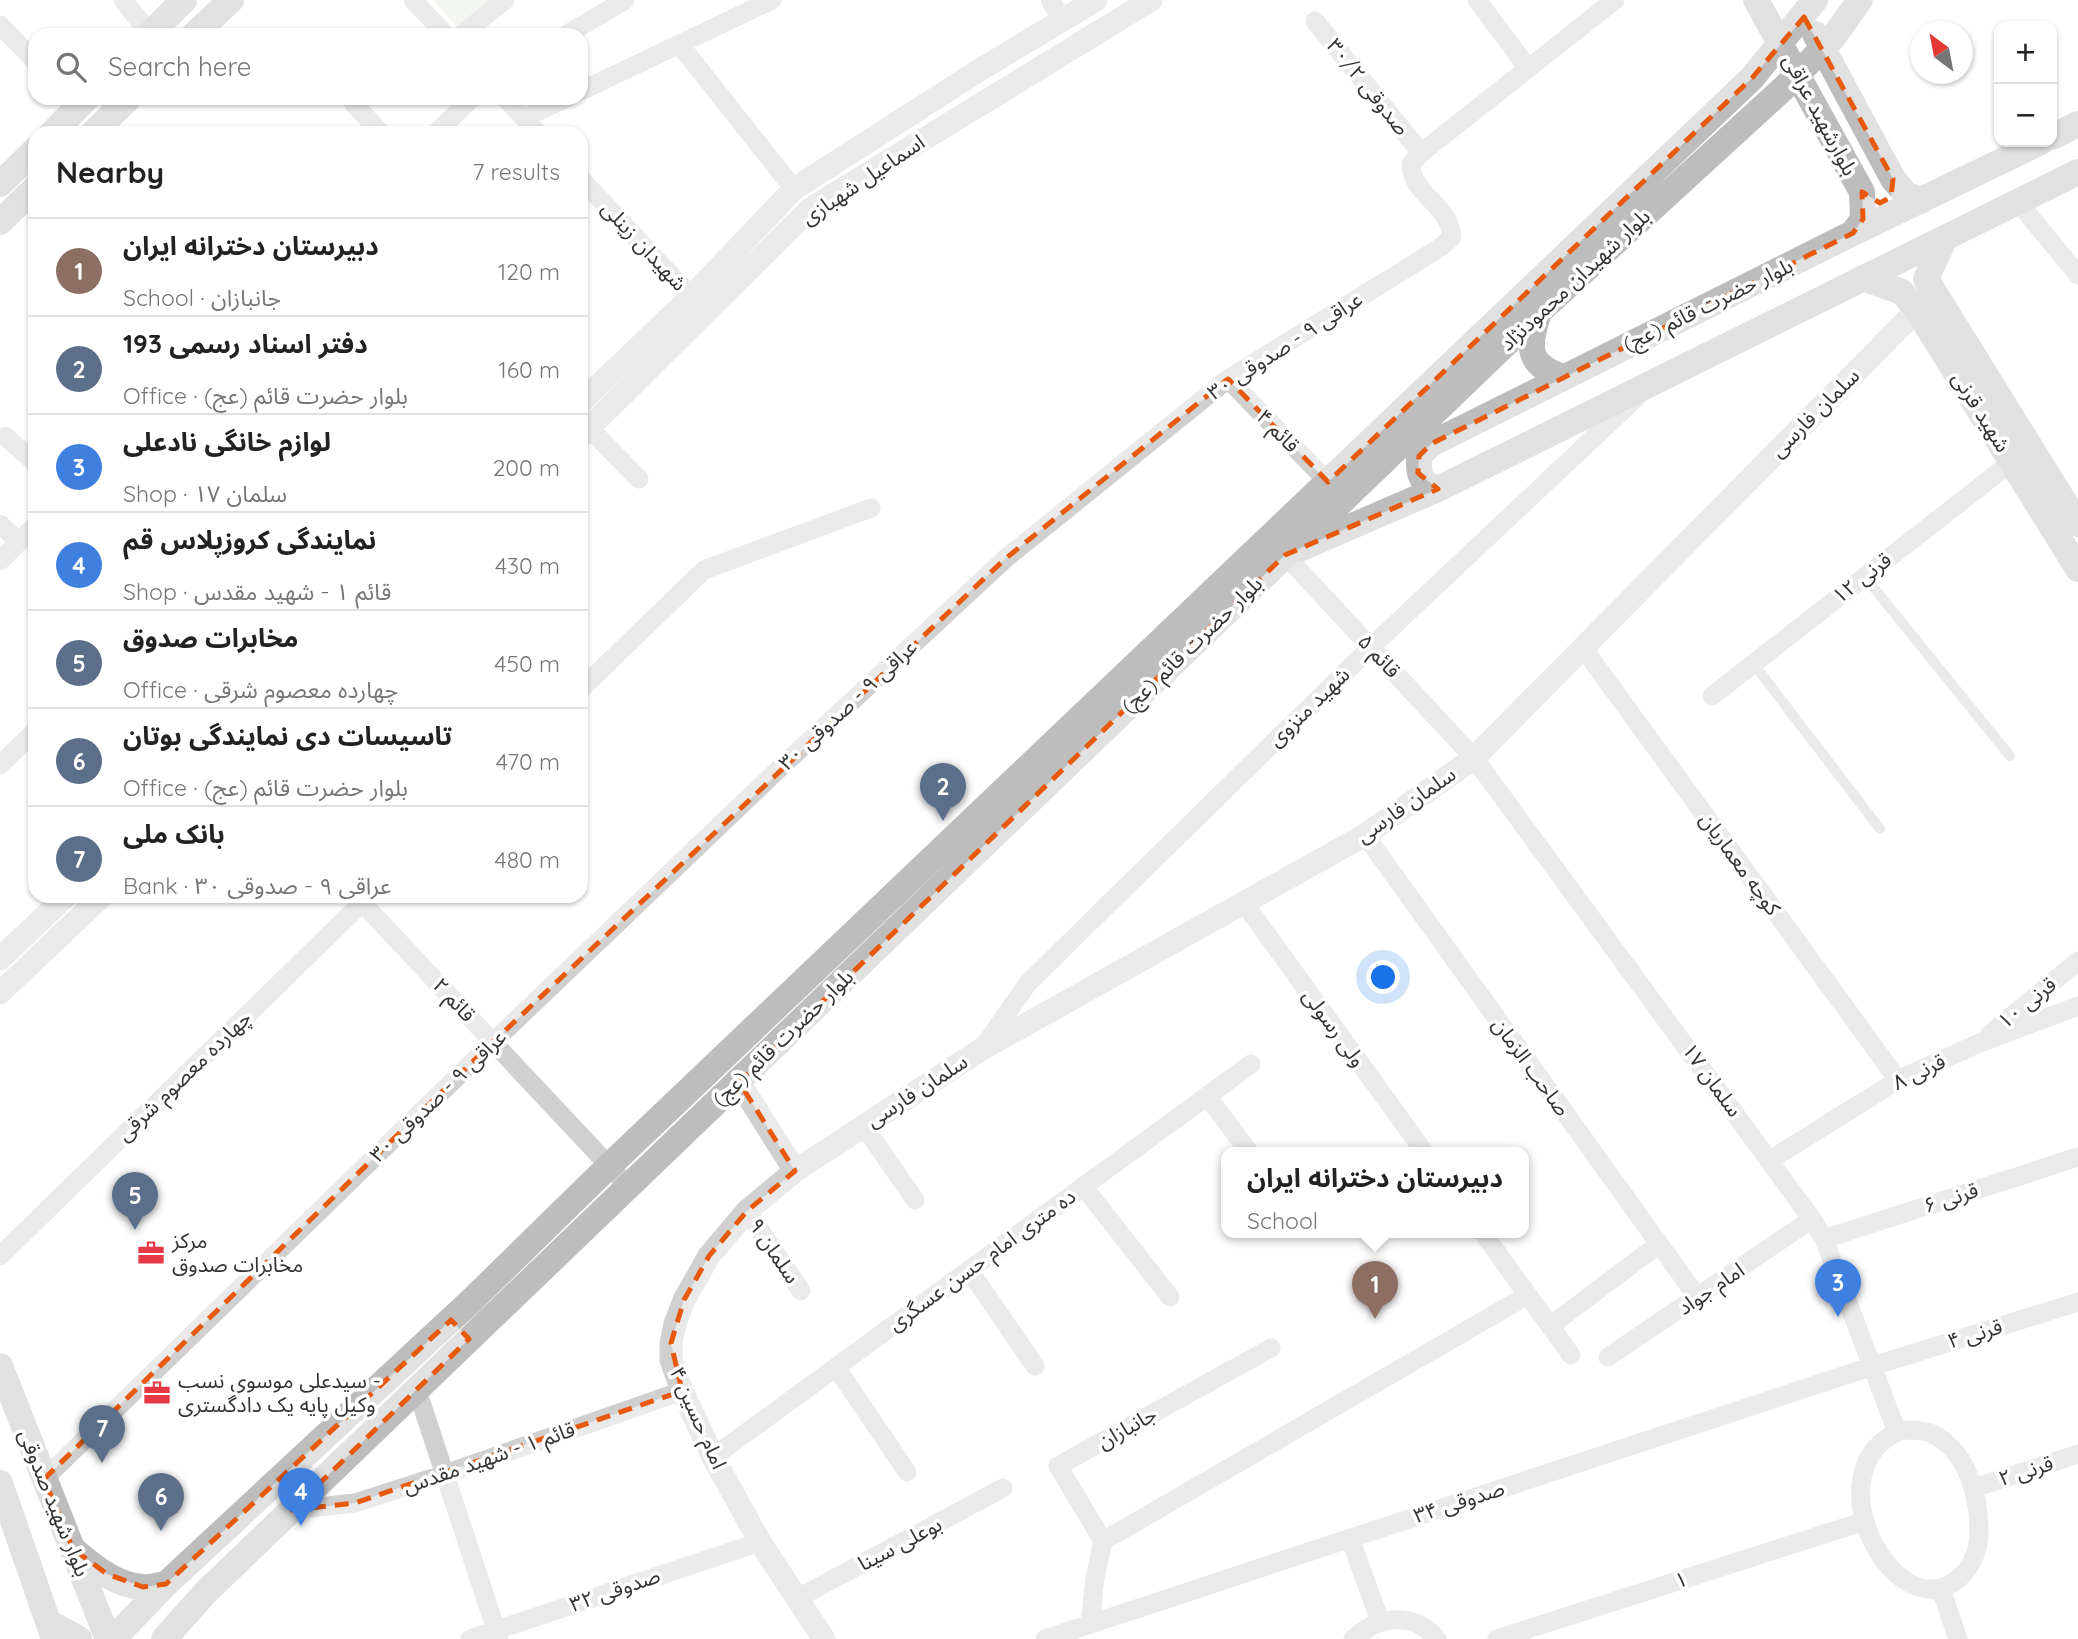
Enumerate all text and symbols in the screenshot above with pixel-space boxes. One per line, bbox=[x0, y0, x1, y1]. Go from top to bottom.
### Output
north arrow bbox=[1910, 21, 1973, 84]
map controls bbox=[1994, 21, 2057, 147]
button: + bbox=[1994, 21, 2057, 84]
search box bbox=[28, 28, 588, 105]
street label: صدوقی ۳۰/۲ bbox=[1322, 33, 1416, 140]
icon: search bbox=[52, 48, 90, 86]
street label: بلوارشهید عراقی bbox=[1778, 49, 1864, 180]
text: Search here bbox=[108, 50, 252, 83]
button: − bbox=[1994, 84, 2057, 147]
street label: اسماعیل شهبازی bbox=[796, 128, 929, 230]
text: Nearby bbox=[56, 153, 164, 191]
text: 7 results bbox=[472, 157, 560, 186]
street label: شهیدان زینلی bbox=[597, 195, 693, 296]
street label: بلوار شهیدان محمودنژاد bbox=[1494, 203, 1655, 356]
text: دبیرستان دخترانه ایران bbox=[123, 229, 379, 262]
street label: بلوار حضرت قائم (عج) bbox=[1618, 252, 1798, 359]
text: 1 bbox=[75, 257, 83, 286]
text: 120 m bbox=[498, 257, 560, 286]
text: School · جانبازان bbox=[123, 283, 281, 312]
street label: عراقی ۹ - صدوقی ۳۰ bbox=[1202, 285, 1367, 405]
text: دفتر اسناد رسمی 193 bbox=[123, 327, 368, 360]
text: 2 bbox=[72, 355, 86, 384]
text: 160 m bbox=[498, 355, 560, 384]
street label: سلمان فارسی bbox=[1764, 362, 1864, 462]
street label: شهید قرنی bbox=[1947, 366, 2017, 457]
text: Office · بلوار حضرت قائم (عج) bbox=[123, 381, 408, 410]
street label: قائم ۴ bbox=[1250, 403, 1306, 460]
text: لوازم خانگی نادعلی bbox=[123, 425, 331, 458]
text: 3 bbox=[73, 453, 85, 482]
text: 200 m bbox=[493, 453, 560, 482]
text: Shop · سلمان ۱۷ bbox=[123, 479, 287, 508]
text: نمایندگی کروزپلاس قم bbox=[123, 523, 376, 556]
street label: قرنی ۱۲ bbox=[1827, 546, 1896, 608]
text: 4 bbox=[72, 551, 86, 580]
text: 430 m bbox=[495, 551, 560, 580]
street label: بلوار حضرت قائم (عج) bbox=[1115, 570, 1269, 720]
text: Shop · قائم ۱ - شهید مقدس bbox=[123, 577, 391, 606]
text: مخابرات صدوق bbox=[123, 621, 298, 654]
street label: قائم ۵ bbox=[1351, 628, 1407, 685]
street label: عراقی ۹ - صدوقی ۳۰ bbox=[773, 633, 922, 775]
text: 5 bbox=[72, 649, 86, 678]
text: 450 m bbox=[494, 649, 560, 678]
street label: شهید منزوی bbox=[1262, 661, 1355, 752]
text: Office · چهارده معصوم شرقی bbox=[123, 675, 398, 704]
text: تاسیسات دی نمایندگی بوتان bbox=[123, 719, 452, 752]
text: 6 bbox=[73, 747, 85, 776]
text: 470 m bbox=[496, 747, 560, 776]
street label: سلمان فارسی bbox=[1351, 760, 1460, 848]
pin: 2 bbox=[920, 763, 966, 821]
text: Office · بلوار حضرت قائم (عج) bbox=[123, 773, 408, 802]
street label: کوچه معماریان bbox=[1694, 807, 1787, 921]
text: بانک ملی bbox=[123, 817, 225, 850]
text: 7 bbox=[73, 845, 85, 874]
text: 480 m bbox=[495, 845, 560, 874]
text: Bank · عراقی ۹ - صدوقی ۳۰ bbox=[123, 871, 391, 900]
your location bbox=[1366, 960, 1400, 994]
street label: بلوار حضرت قائم (عج) bbox=[706, 963, 860, 1113]
street label: قرنی ۱۰ bbox=[1992, 971, 2061, 1034]
street label: قائم ۲ bbox=[426, 972, 482, 1029]
street label: ولی رسولی bbox=[1298, 983, 1372, 1072]
street label: چهارده معصوم شرقی bbox=[111, 1004, 259, 1149]
street label: صاحب الزمان bbox=[1487, 1012, 1576, 1121]
street label: عراقی ۹ - صدوقی ۳۰ bbox=[364, 1023, 511, 1167]
street label: سلمان ۱۷ bbox=[1677, 1037, 1748, 1122]
street label: قرنی ۸ bbox=[1888, 1047, 1949, 1095]
street label: سلمان فارسی bbox=[861, 1048, 972, 1133]
popup bbox=[1221, 1147, 1529, 1238]
text: دبیرستان دخترانه ایران bbox=[1247, 1161, 1503, 1194]
pin: 5 bbox=[112, 1172, 158, 1230]
street label: قرنی ۶ bbox=[1920, 1176, 1981, 1218]
street label: ده متری امام حسن عسگری bbox=[882, 1182, 1083, 1339]
text: School bbox=[1247, 1206, 1318, 1235]
street label: سلمان ۹ bbox=[744, 1213, 806, 1288]
place label: مرکز مخابرات صدوق bbox=[171, 1227, 303, 1277]
office icon: مرکز مخابرات صدوق bbox=[136, 1238, 166, 1268]
street label: امام جواد bbox=[1672, 1256, 1751, 1323]
pin: 3 bbox=[1815, 1259, 1861, 1317]
pin: 1 bbox=[1352, 1261, 1398, 1319]
street label: قرنی ۴ bbox=[1944, 1312, 2005, 1354]
street label: امام حسین ۴ bbox=[661, 1362, 733, 1474]
place label: سیدعلی موسوی نسب - وکیل پایه یک دادگستری bbox=[178, 1367, 381, 1418]
office icon: سیدعلی موسوی نسب - وکیل پایه یک دادگستری bbox=[142, 1378, 172, 1408]
street label: جانبازان bbox=[1092, 1400, 1161, 1454]
pin: 7 bbox=[79, 1405, 125, 1463]
street label: قائم ۱ - شهید مقدس bbox=[399, 1415, 579, 1502]
street label: بلوار شهید صدوقی bbox=[14, 1425, 96, 1580]
street label: قرنی ۲ bbox=[1995, 1449, 2056, 1491]
pin: 4 bbox=[278, 1468, 324, 1526]
pin: 6 bbox=[138, 1473, 184, 1531]
street label: صدوقی ۳۴ bbox=[1410, 1474, 1507, 1528]
street label: بوعلی سینا bbox=[853, 1510, 946, 1576]
street label: صدوقی ۳۲ bbox=[566, 1561, 663, 1617]
street label: ۱ bbox=[1671, 1565, 1690, 1593]

